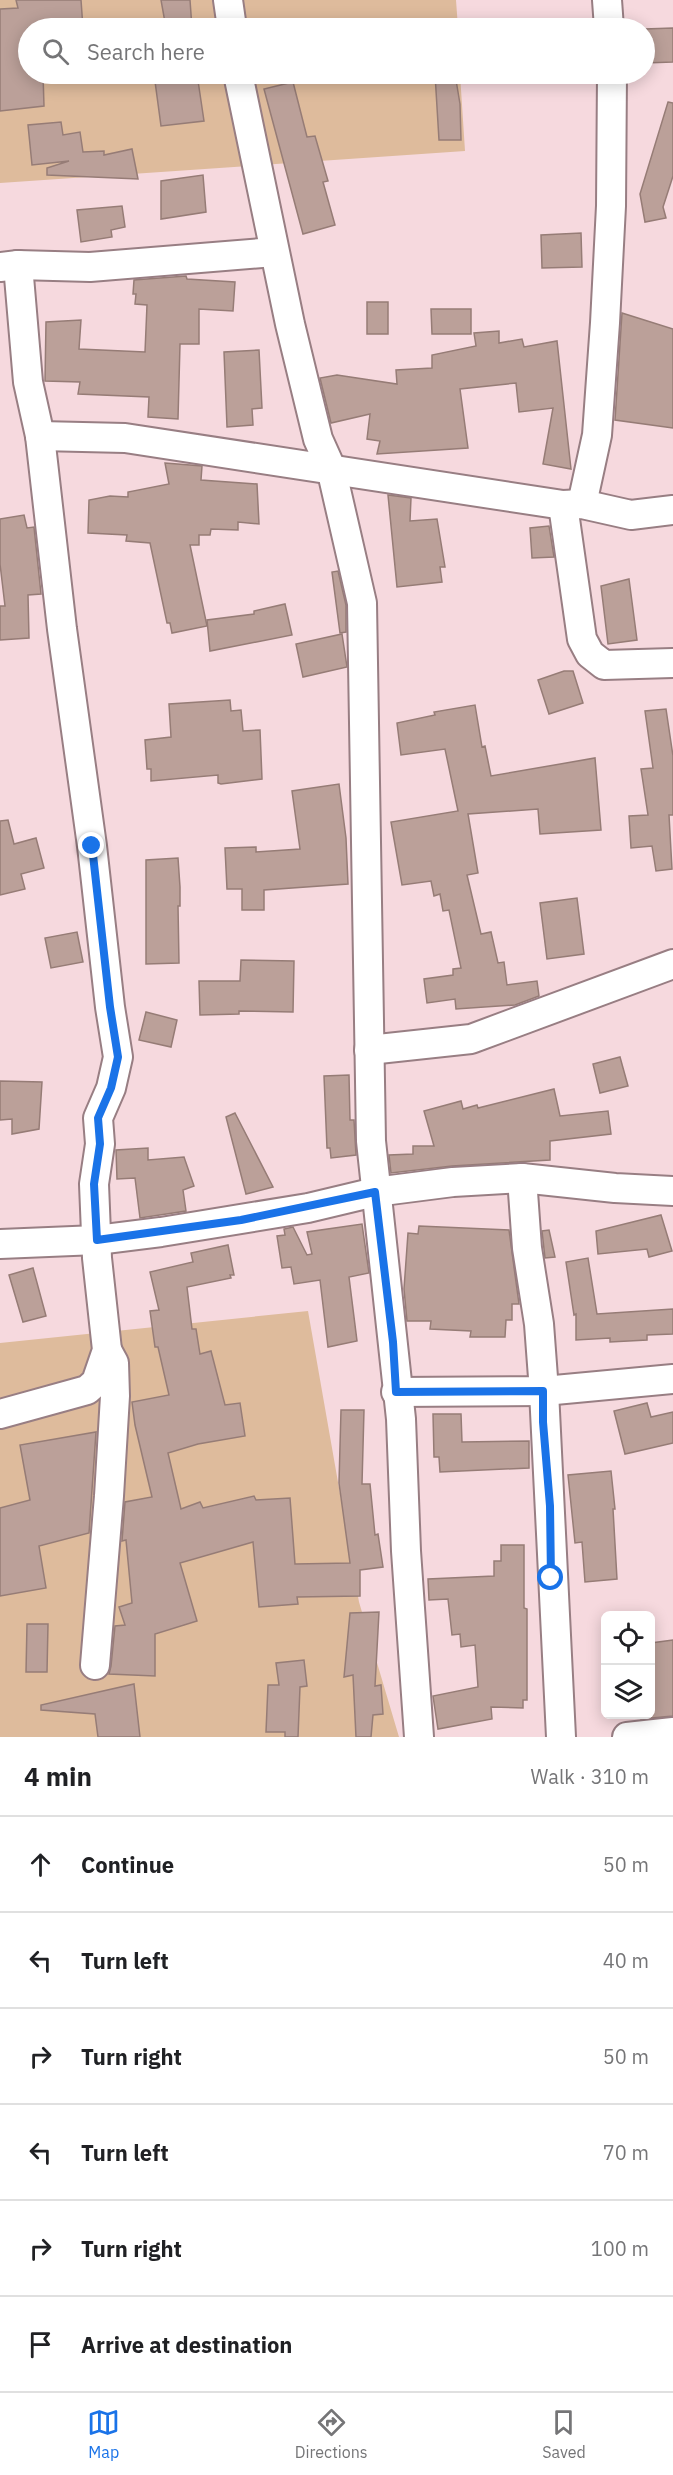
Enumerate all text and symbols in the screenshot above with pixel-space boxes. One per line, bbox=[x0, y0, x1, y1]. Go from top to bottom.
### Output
search box bbox=[18, 18, 655, 84]
icon: search bbox=[39, 35, 72, 68]
text: Search here bbox=[87, 37, 205, 66]
route end bbox=[78, 832, 104, 858]
route start bbox=[537, 1564, 563, 1590]
map controls bbox=[601, 1611, 655, 1719]
button: locate bbox=[601, 1611, 655, 1665]
button: layers bbox=[601, 1665, 655, 1719]
text: 4 min bbox=[24, 1759, 92, 1793]
text: Walk · 310 m bbox=[531, 1763, 649, 1790]
icon: ahead bbox=[24, 1848, 57, 1881]
text: Continue bbox=[81, 1850, 174, 1879]
text: 50 m bbox=[603, 1851, 649, 1878]
icon: left bbox=[24, 1944, 57, 1977]
text: Turn left bbox=[81, 1946, 169, 1975]
text: 40 m bbox=[603, 1947, 649, 1974]
icon: right bbox=[24, 2040, 57, 2073]
text: Turn right bbox=[81, 2042, 182, 2071]
text: 50 m bbox=[603, 2043, 649, 2070]
icon: left bbox=[24, 2136, 57, 2169]
text: Turn left bbox=[81, 2138, 169, 2167]
text: 70 m bbox=[603, 2139, 649, 2166]
icon: right bbox=[24, 2232, 57, 2265]
text: Turn right bbox=[81, 2234, 182, 2263]
text: 100 m bbox=[591, 2235, 649, 2262]
icon: arrive bbox=[24, 2328, 57, 2361]
text: Arrive at destination bbox=[81, 2330, 292, 2359]
tab: Map bbox=[87, 2406, 120, 2462]
tab: Directions bbox=[295, 2406, 368, 2462]
tab: Saved bbox=[542, 2406, 586, 2462]

